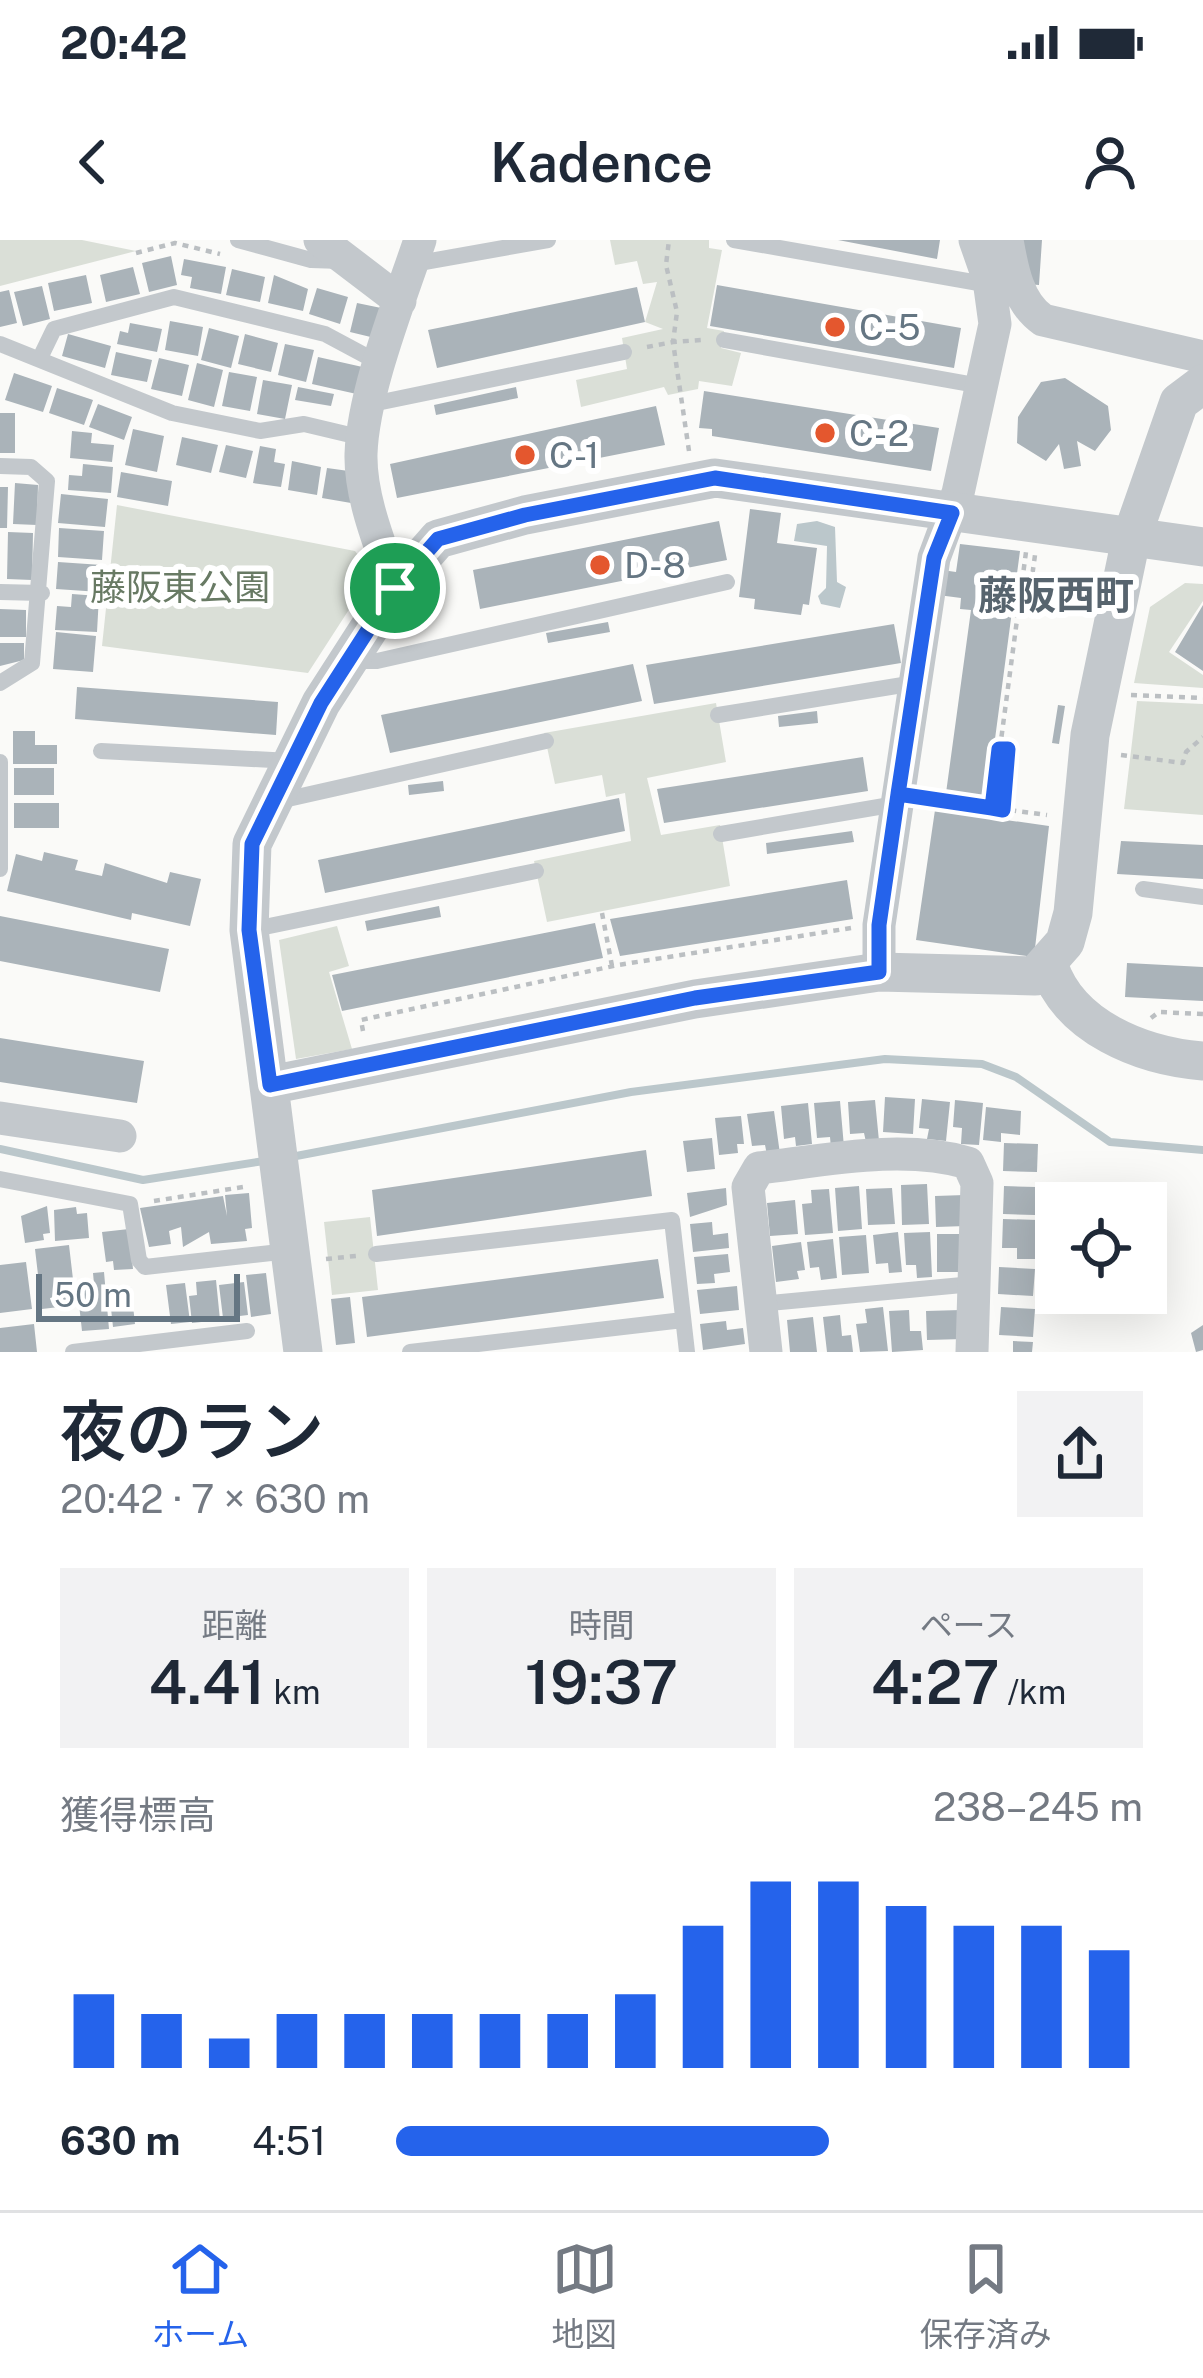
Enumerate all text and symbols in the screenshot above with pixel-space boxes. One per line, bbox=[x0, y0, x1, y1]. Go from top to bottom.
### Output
text: 20:42 bbox=[60, 16, 188, 69]
icon: back bbox=[60, 129, 126, 195]
icon: person bbox=[1077, 129, 1143, 195]
text: Kadence bbox=[490, 131, 713, 194]
place label: C-5 bbox=[859, 306, 920, 348]
marker: C-5 bbox=[822, 314, 848, 340]
place label: C-2 bbox=[849, 412, 909, 454]
marker: C-2 bbox=[812, 420, 838, 446]
place label: C-1 bbox=[549, 434, 599, 476]
marker: C-1 bbox=[512, 442, 538, 468]
pin bbox=[344, 537, 446, 639]
place label: D-8 bbox=[624, 544, 686, 586]
marker: D-8 bbox=[587, 552, 613, 578]
icon: arrive bbox=[362, 555, 428, 621]
park label: 藤阪東公園 bbox=[90, 566, 270, 608]
district label: 藤阪西町 bbox=[978, 572, 1134, 618]
map controls bbox=[1035, 1182, 1167, 1314]
button: locate bbox=[1035, 1182, 1167, 1314]
scale bar bbox=[36, 1268, 240, 1321]
text: 50 m bbox=[54, 1276, 132, 1314]
button: share bbox=[1017, 1391, 1143, 1517]
text: 夜のラン bbox=[60, 1392, 324, 1470]
text: 20:42 · 7 × 630 m bbox=[60, 1476, 370, 1522]
text: 距離 bbox=[202, 1606, 268, 1644]
text: 時間 bbox=[569, 1606, 635, 1644]
text: ペース bbox=[920, 1606, 1017, 1644]
text: 4.41 bbox=[148, 1647, 265, 1718]
text: 19:37 bbox=[525, 1647, 678, 1718]
text: 4:27 bbox=[871, 1647, 1000, 1718]
text: km bbox=[265, 1673, 321, 1711]
text: /km bbox=[1000, 1673, 1066, 1711]
text: 238–245 m bbox=[933, 1784, 1143, 1830]
text: 獲得標高 bbox=[60, 1792, 216, 1838]
text: 630 m bbox=[60, 2118, 180, 2164]
text: 4:51 bbox=[252, 2118, 326, 2164]
tab: ホーム bbox=[151, 2236, 249, 2356]
tab: 地図 bbox=[552, 2236, 618, 2356]
tab: 保存済み bbox=[920, 2236, 1052, 2356]

